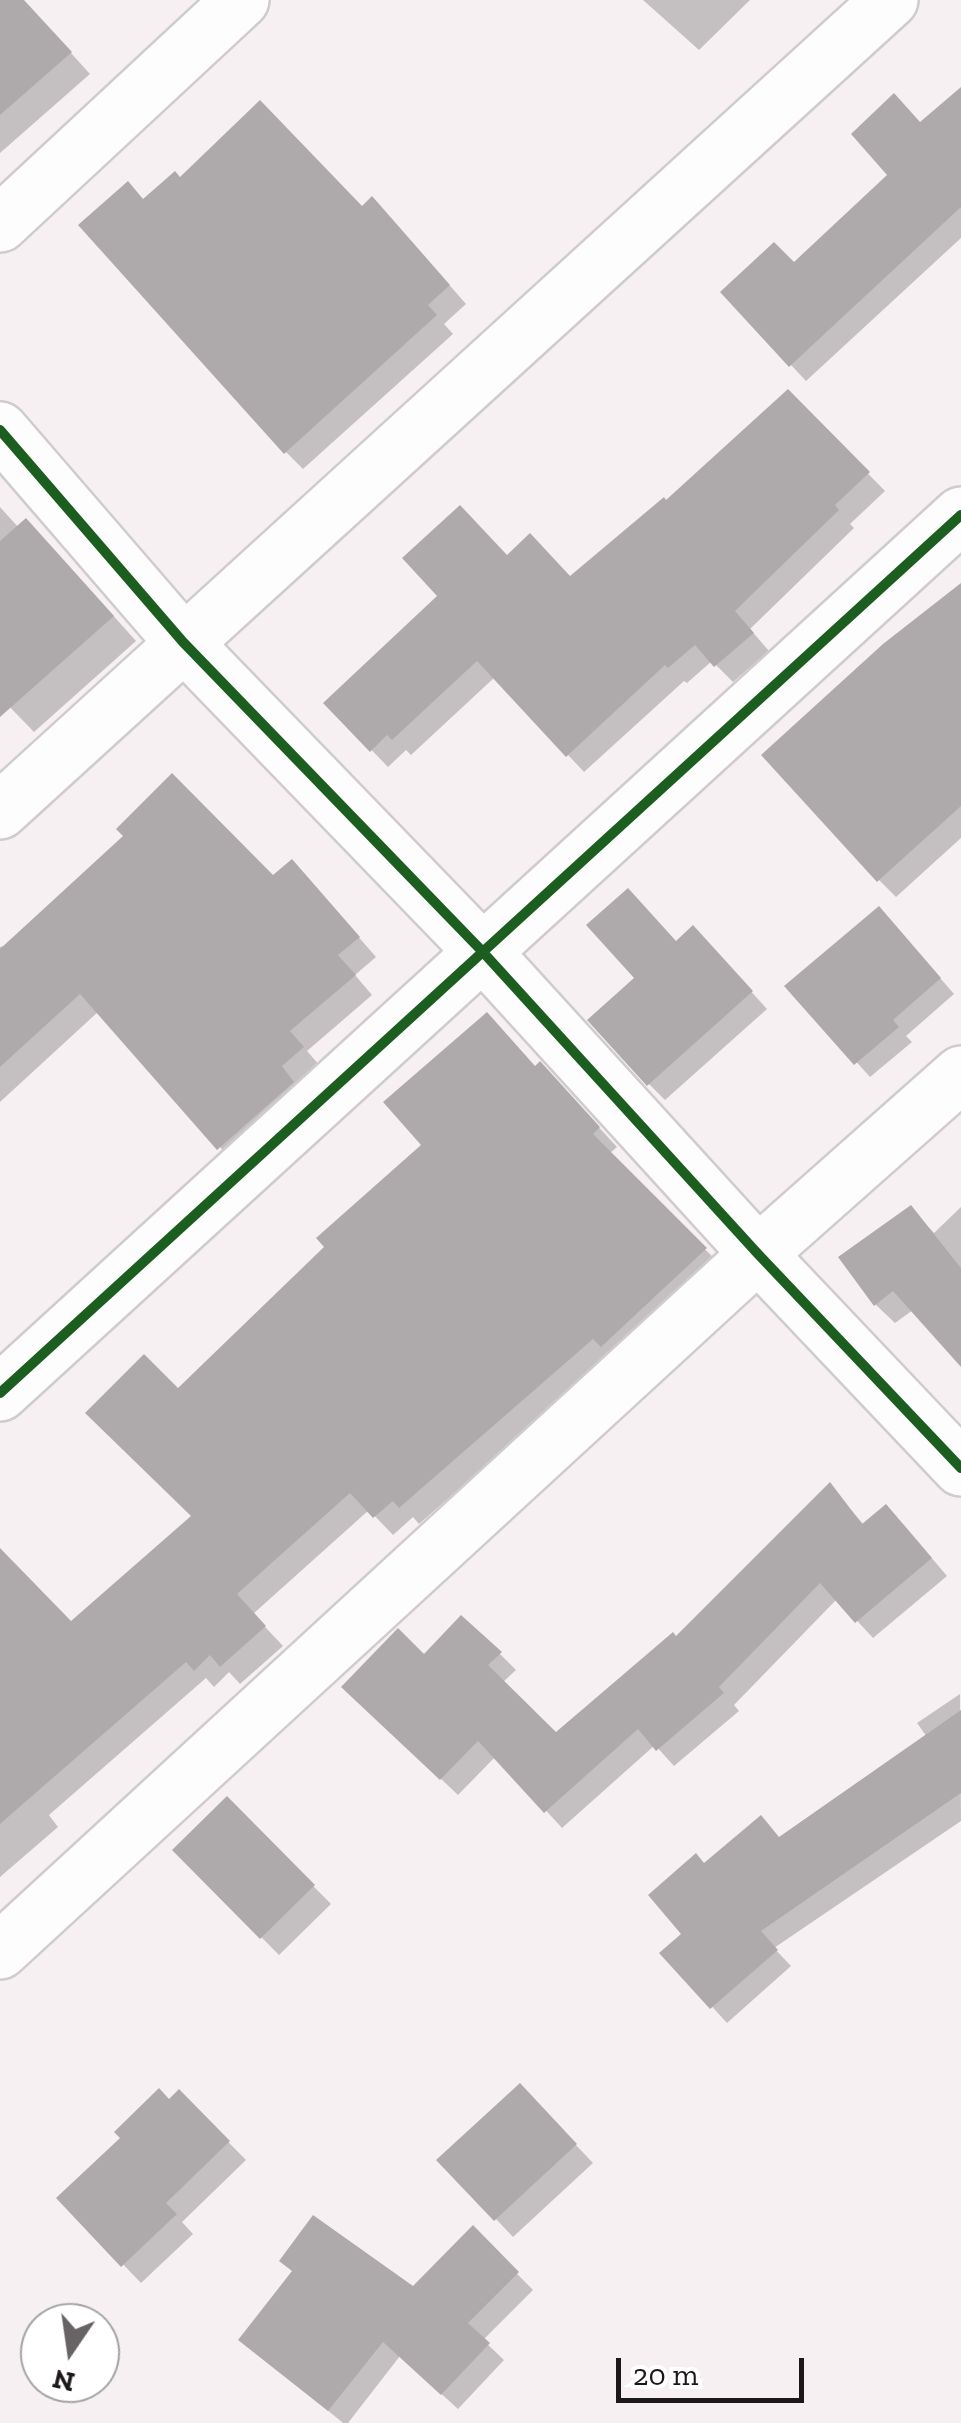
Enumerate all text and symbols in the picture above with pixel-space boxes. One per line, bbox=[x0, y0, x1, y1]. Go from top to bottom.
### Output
north arrow bbox=[20, 2303, 120, 2403]
scale bar bbox=[621, 2338, 808, 2400]
text: 20 m bbox=[633, 2357, 698, 2393]
text: N bbox=[50, 2362, 78, 2399]

